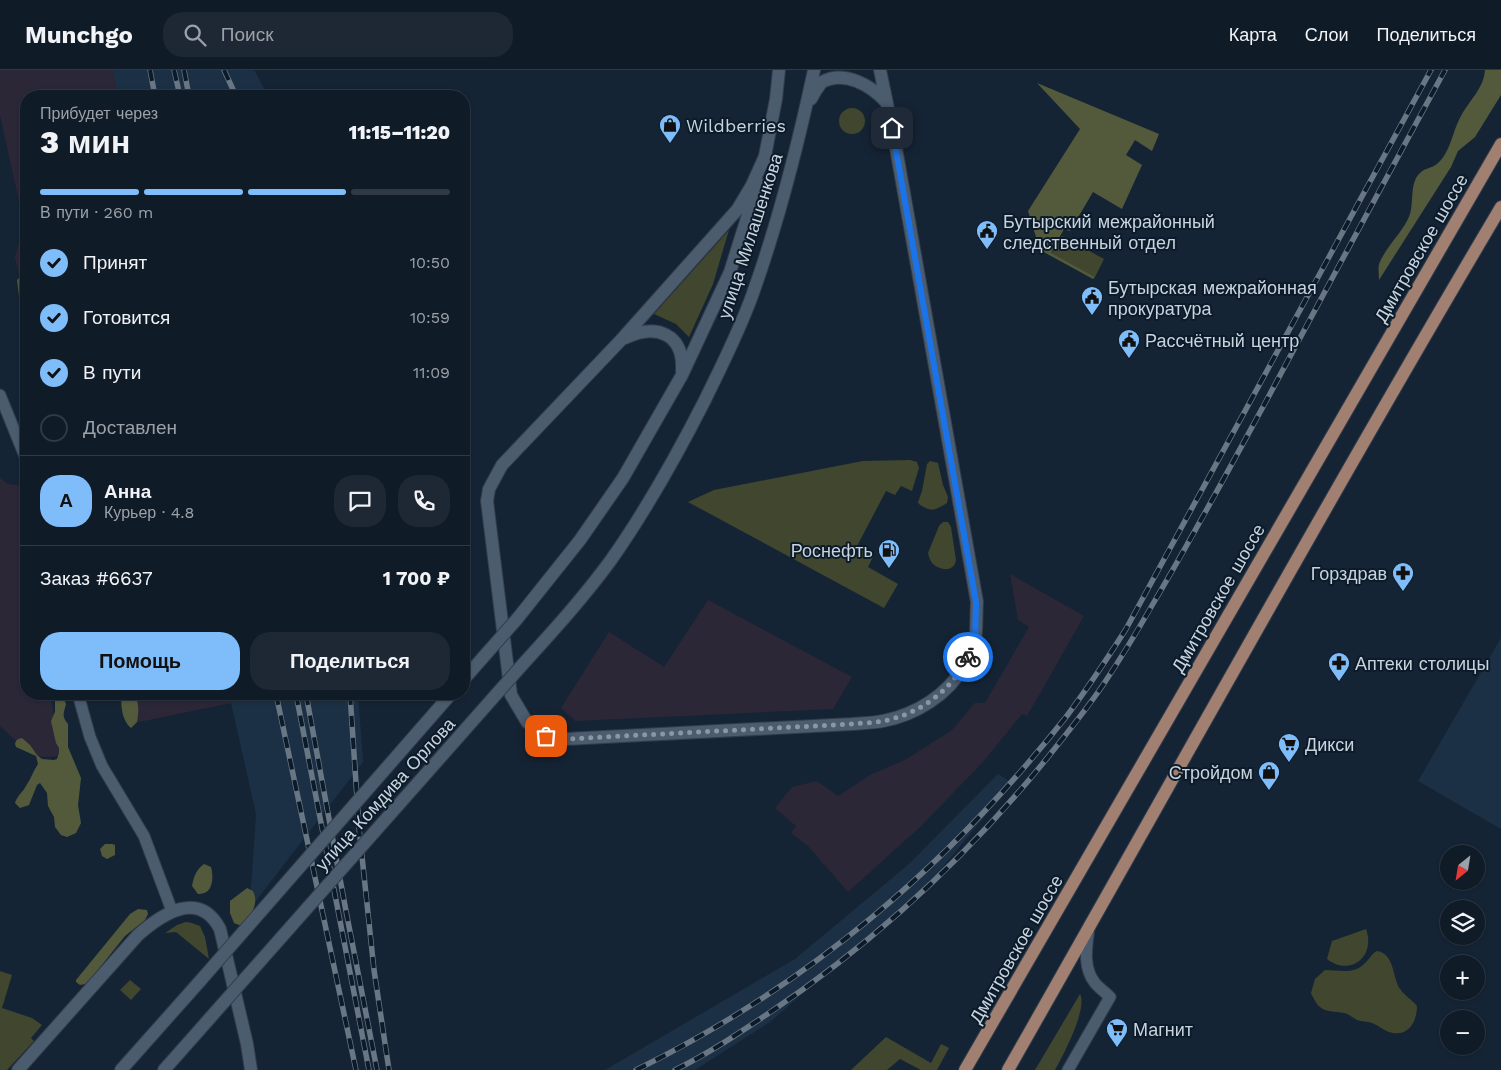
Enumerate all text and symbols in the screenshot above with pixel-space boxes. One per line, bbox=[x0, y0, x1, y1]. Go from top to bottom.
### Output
search box bbox=[163, 12, 513, 57]
text: Munchgo bbox=[25, 21, 133, 49]
icon: search bbox=[181, 21, 209, 49]
text: Поиск bbox=[221, 23, 273, 46]
text: Карта bbox=[1229, 24, 1277, 45]
text: Слои bbox=[1305, 24, 1349, 45]
text: Поделиться bbox=[1377, 24, 1476, 45]
text: Прибудет через bbox=[40, 104, 158, 123]
pin bbox=[871, 107, 913, 149]
shop icon: Wildberries bbox=[658, 113, 682, 144]
icon: home bbox=[878, 114, 906, 142]
place label: Wildberries bbox=[686, 115, 786, 136]
text: 11:15–11:20 bbox=[349, 121, 450, 144]
text: 3 мин bbox=[40, 123, 130, 161]
street label: улица Милашенкова bbox=[713, 150, 787, 322]
street label: Дмитровское шоссе bbox=[1370, 170, 1472, 326]
text: В пути · 260 m bbox=[40, 203, 153, 222]
place label: Бутырский межрайонный следственный отдел bbox=[1003, 211, 1215, 253]
public building icon: Бутырский межрайонный следственный отдел bbox=[975, 219, 999, 250]
icon: check bbox=[40, 249, 68, 277]
text: Принят bbox=[83, 251, 147, 274]
text: 10:50 bbox=[410, 253, 450, 272]
place label: Бутырская межрайонная прокуратура bbox=[1108, 277, 1317, 319]
public building icon: Бутырская межрайонная прокуратура bbox=[1080, 285, 1104, 316]
icon: check bbox=[40, 304, 68, 332]
text: Готовится bbox=[83, 306, 170, 329]
text: 10:59 bbox=[410, 308, 450, 327]
public building icon: Рассчётный центр bbox=[1117, 328, 1141, 359]
place label: Рассчётный центр bbox=[1145, 330, 1299, 351]
icon: check bbox=[40, 359, 68, 387]
text: В пути bbox=[83, 361, 141, 384]
text: 11:09 bbox=[413, 363, 450, 382]
text: Доставлен bbox=[83, 416, 177, 439]
button: chat bbox=[334, 475, 386, 527]
button: phone bbox=[398, 475, 450, 527]
text: Анна bbox=[104, 480, 151, 503]
text: А bbox=[59, 489, 73, 512]
text: Курьер · 4.8 bbox=[104, 503, 194, 522]
street label: Дмитровское шоссе bbox=[1167, 520, 1269, 676]
fuel station icon: Роснефть bbox=[877, 538, 901, 569]
place label: Роснефть bbox=[791, 540, 873, 561]
pharmacy icon: Горздрав bbox=[1391, 561, 1415, 592]
place label: Горздрав bbox=[1311, 563, 1387, 584]
text: Заказ #6637 bbox=[40, 567, 153, 590]
text: 1 700 ₽ bbox=[383, 567, 450, 590]
button: Помощь bbox=[40, 632, 240, 690]
button: Поделиться bbox=[250, 632, 450, 690]
courier bbox=[943, 632, 993, 682]
icon: bike bbox=[954, 643, 982, 671]
pharmacy icon: Аптеки столицы bbox=[1327, 651, 1351, 682]
place label: Аптеки столицы bbox=[1355, 653, 1489, 674]
street label: улица Комдива Орлова bbox=[311, 713, 460, 875]
pin bbox=[525, 715, 567, 757]
icon: bag bbox=[532, 722, 560, 750]
supermarket icon: Дикси bbox=[1277, 732, 1301, 763]
place label: Дикси bbox=[1305, 734, 1354, 755]
shop icon: Стройдом bbox=[1257, 760, 1281, 791]
place label: Стройдом bbox=[1169, 762, 1253, 783]
north arrow bbox=[1440, 845, 1485, 890]
map controls bbox=[1440, 845, 1485, 1055]
street label: Дмитровское шоссе bbox=[965, 871, 1067, 1027]
button: layers bbox=[1440, 900, 1485, 945]
button: + bbox=[1440, 955, 1485, 1000]
button: − bbox=[1440, 1010, 1485, 1055]
supermarket icon: Магнит bbox=[1105, 1017, 1129, 1048]
place label: Магнит bbox=[1133, 1019, 1193, 1040]

